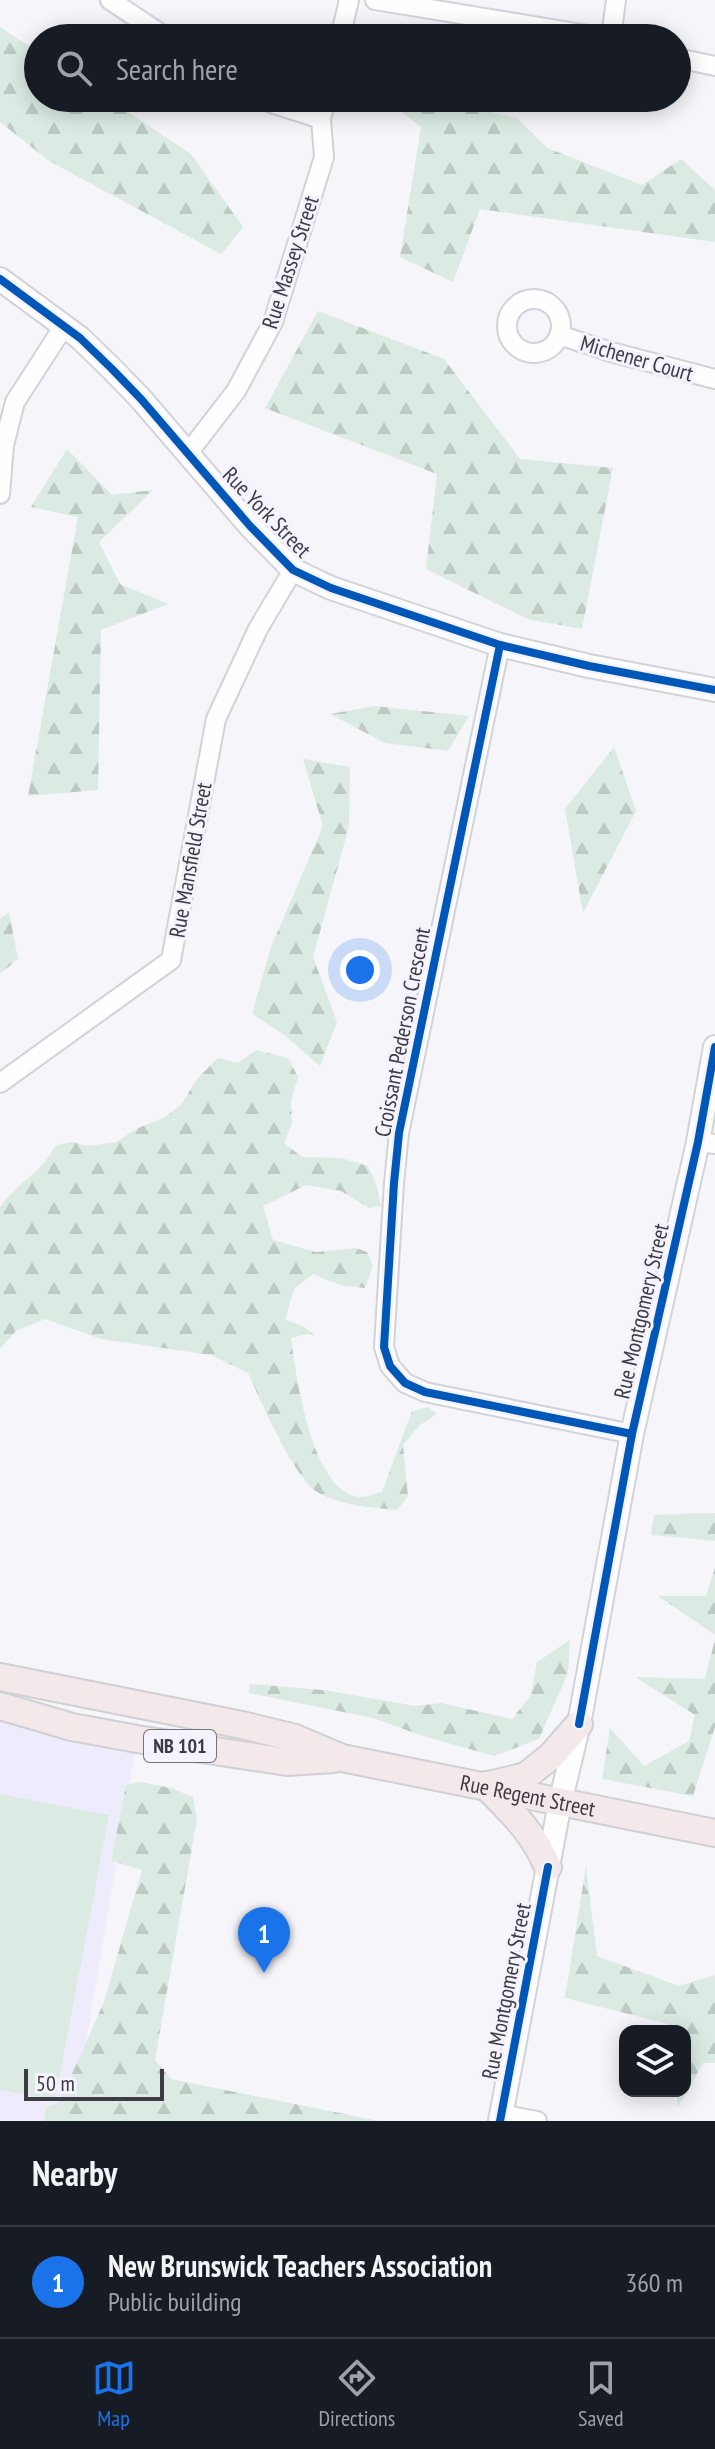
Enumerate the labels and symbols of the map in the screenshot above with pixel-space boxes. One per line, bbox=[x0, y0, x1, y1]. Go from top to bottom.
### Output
street label: Rue Massey Street bbox=[255, 192, 325, 332]
street label: Michener Court bbox=[577, 329, 697, 387]
street label: Rue York Street bbox=[217, 461, 317, 563]
street label: Rue Mansfield Street bbox=[163, 780, 217, 940]
street label: Croissant Pederson Crescent bbox=[368, 925, 436, 1139]
your location bbox=[340, 950, 380, 990]
street label: Rue Montgomery Street bbox=[607, 1221, 675, 1401]
road number: NB 101 bbox=[144, 1730, 216, 1762]
street label: Rue Regent Street bbox=[458, 1768, 598, 1823]
street label: Rue Montgomery Street bbox=[475, 1900, 537, 2082]
pin: 1 bbox=[238, 1907, 290, 1973]
scale bar bbox=[24, 2065, 164, 2101]

